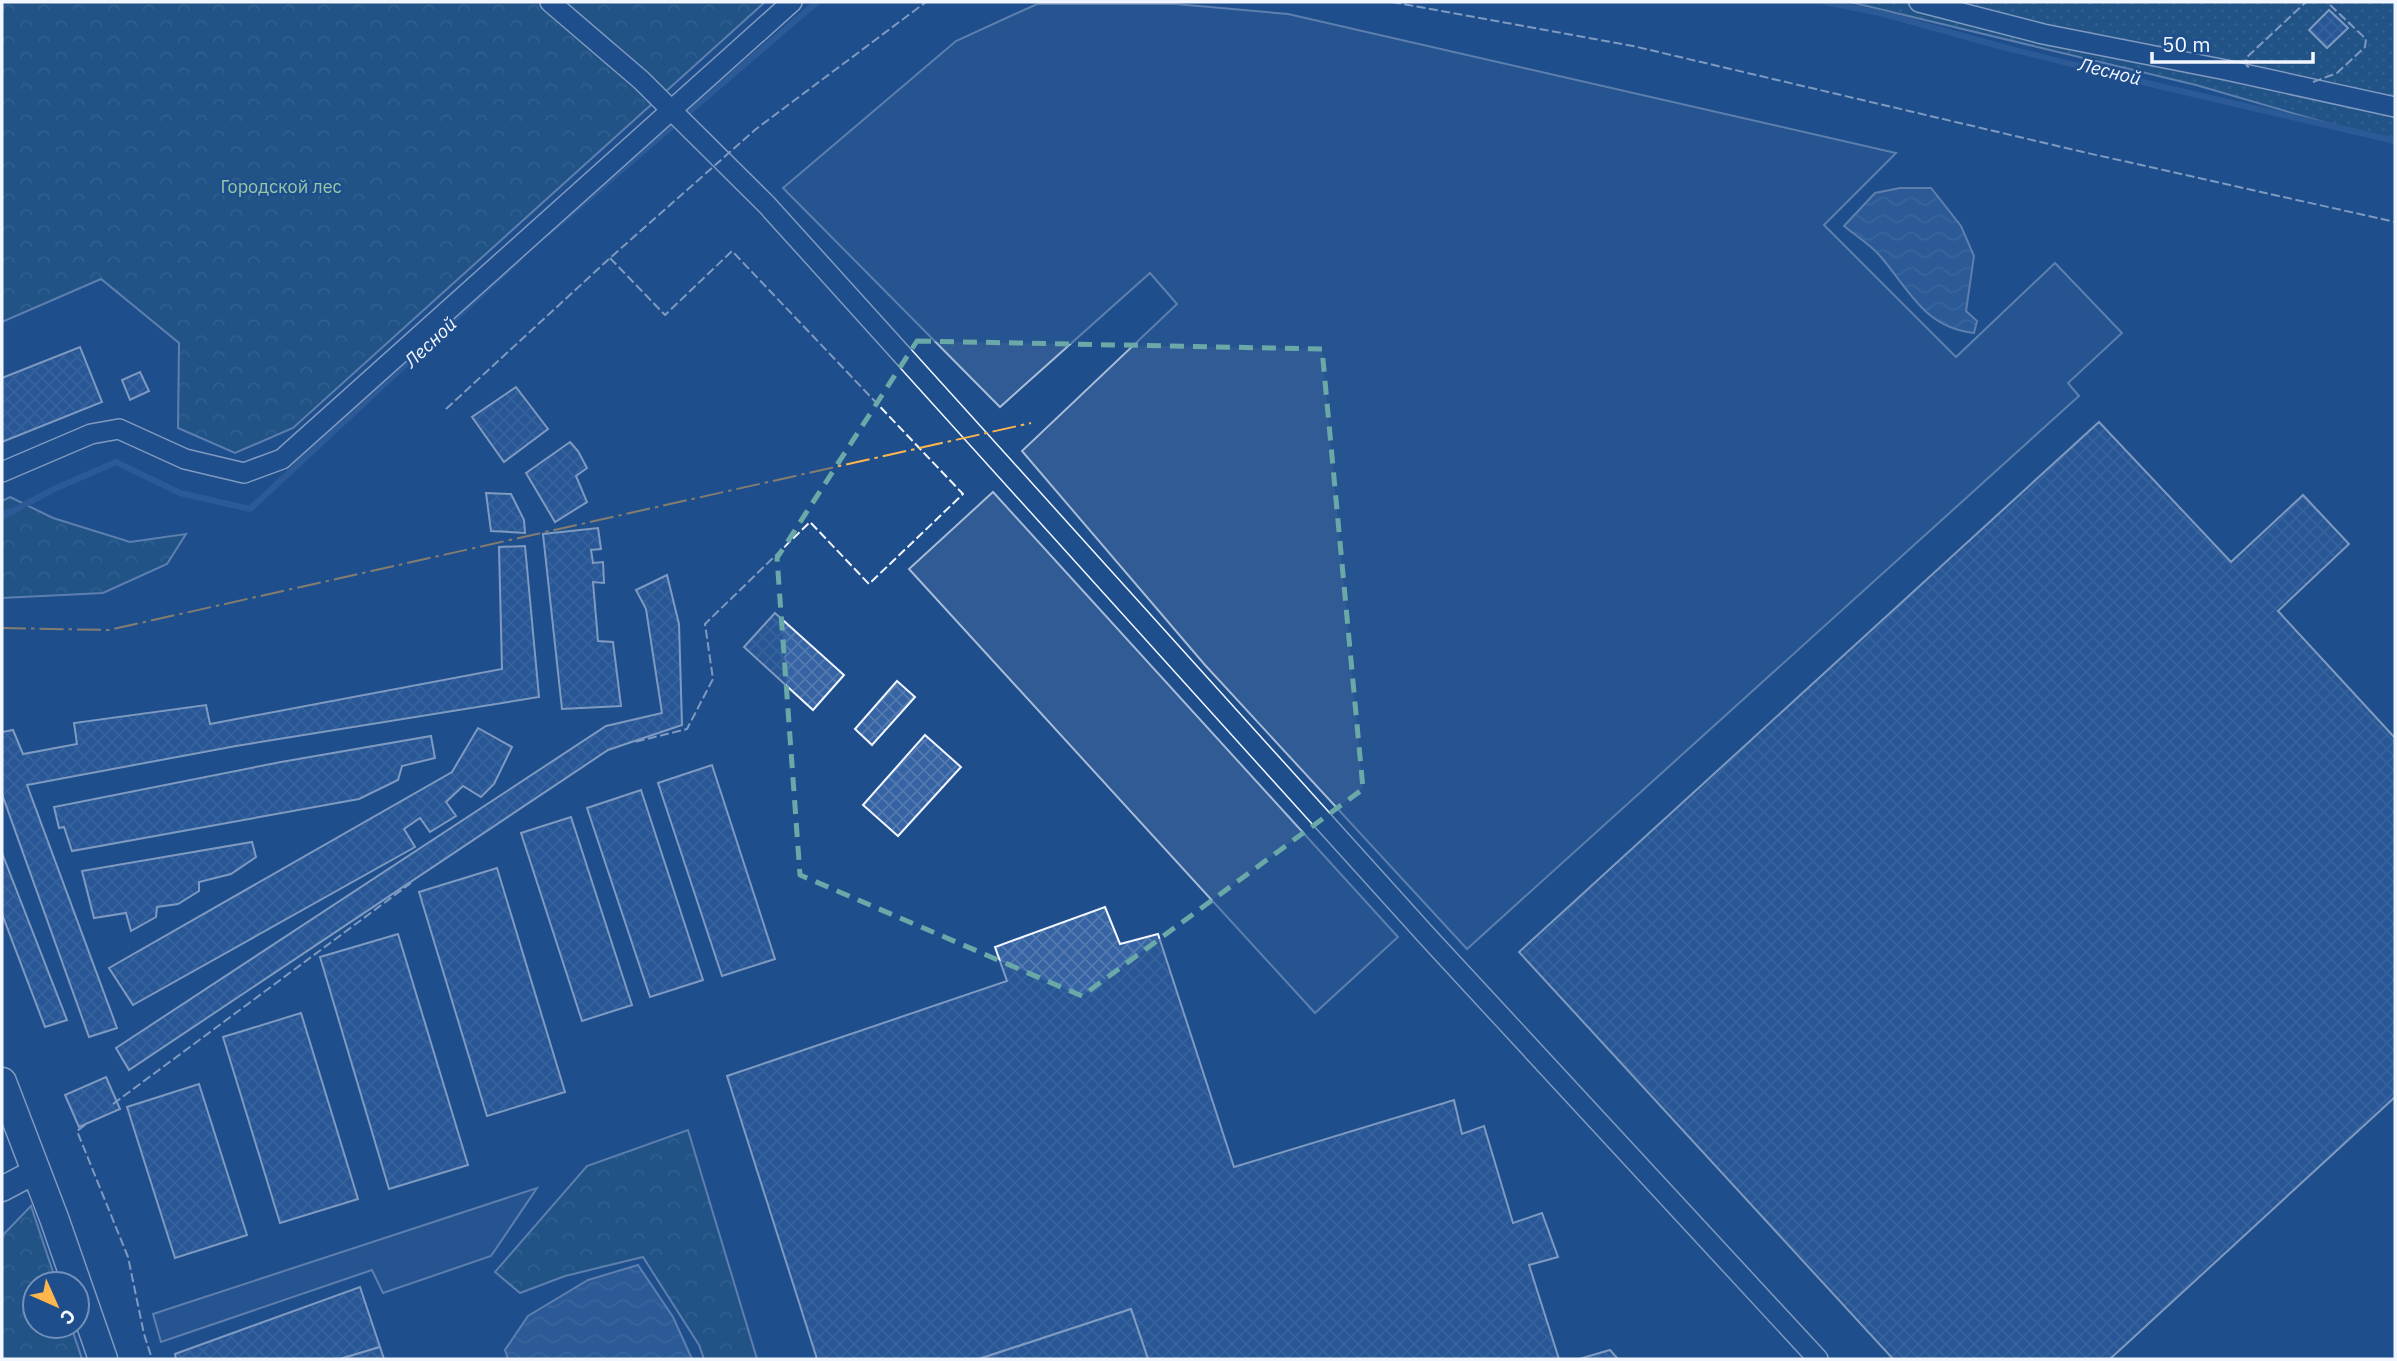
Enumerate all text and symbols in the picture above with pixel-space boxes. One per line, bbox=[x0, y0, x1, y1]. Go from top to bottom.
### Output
scale bar bbox=[2152, 21, 2313, 65]
text: 50 m bbox=[2162, 30, 2211, 58]
water label: Лесной bbox=[2075, 51, 2144, 90]
park label: Городской лес bbox=[220, 175, 342, 198]
water label: Лесной bbox=[398, 312, 461, 373]
north arrow bbox=[21, 1270, 91, 1340]
text: С bbox=[55, 1304, 81, 1330]

